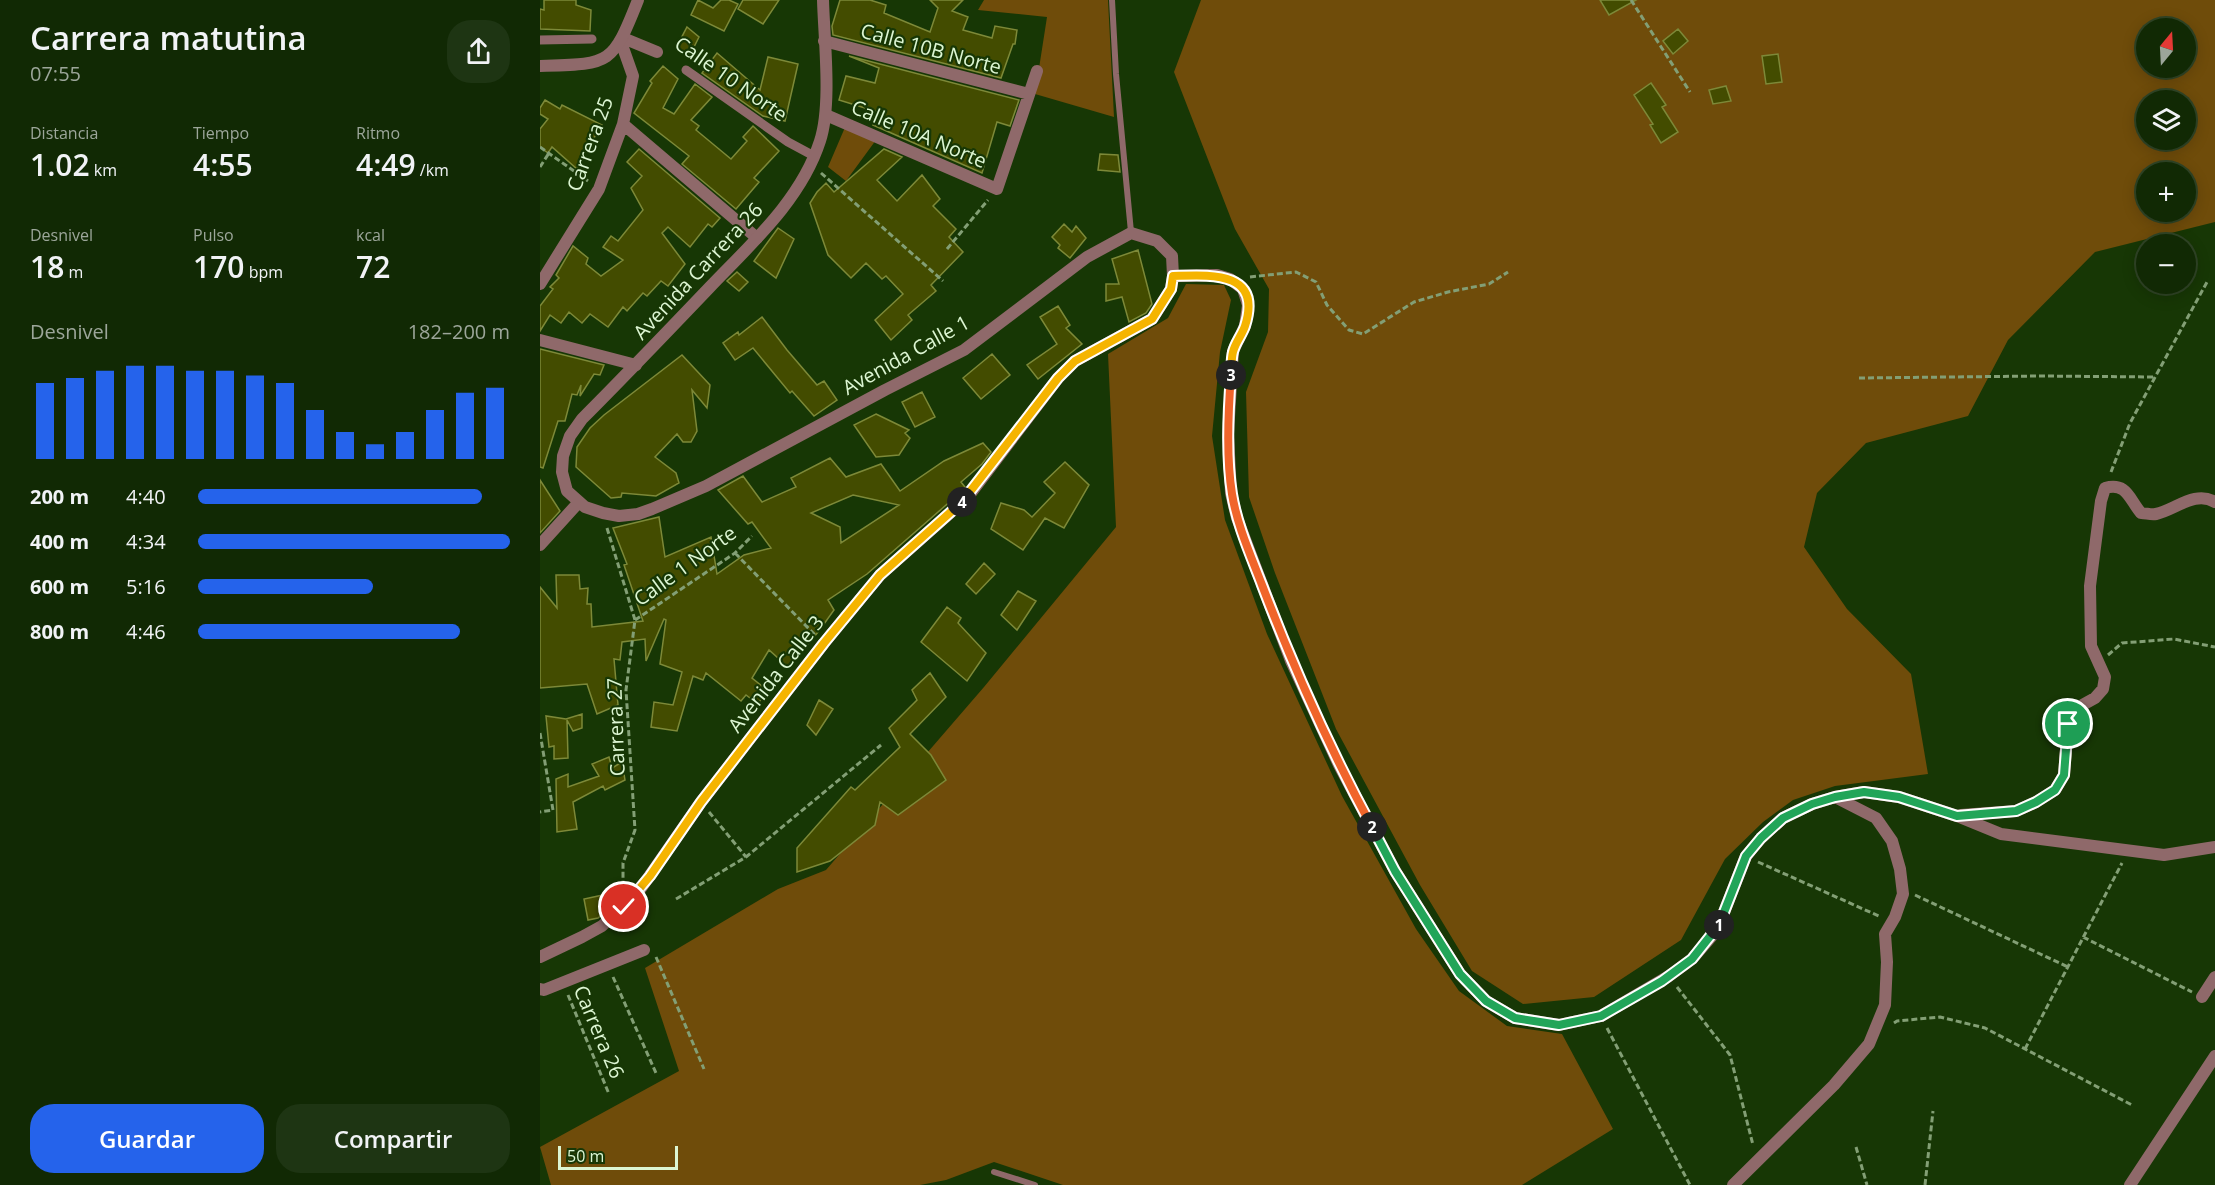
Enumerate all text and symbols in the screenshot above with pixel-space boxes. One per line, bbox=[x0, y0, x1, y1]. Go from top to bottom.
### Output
text: Carrera matutina bbox=[30, 15, 307, 60]
street label: Calle 10B Norte bbox=[858, 17, 1005, 80]
north arrow bbox=[2136, 18, 2196, 78]
map controls bbox=[2136, 18, 2196, 294]
button: share bbox=[447, 20, 510, 83]
street label: Calle 10 Norte bbox=[670, 30, 793, 127]
text: 07:55 bbox=[30, 60, 81, 87]
button: layers bbox=[2136, 90, 2196, 150]
street label: Carrera 25 bbox=[560, 93, 619, 195]
street label: Calle 10A Norte bbox=[847, 93, 991, 174]
text: Distancia bbox=[30, 122, 98, 144]
text: Tiempo bbox=[193, 122, 249, 144]
text: Ritmo bbox=[356, 122, 400, 144]
text: 1.02 bbox=[30, 144, 90, 185]
text: 4:55 bbox=[193, 144, 253, 185]
text: 4:49 bbox=[356, 144, 416, 185]
text: km bbox=[90, 159, 117, 181]
text: /km bbox=[416, 159, 449, 181]
button: + bbox=[2136, 162, 2196, 222]
street label: Avenida Carrera 26 bbox=[627, 196, 768, 345]
text: Desnivel bbox=[30, 224, 93, 246]
text: Pulso bbox=[193, 224, 234, 246]
text: kcal bbox=[356, 224, 385, 246]
button: − bbox=[2136, 234, 2196, 294]
text: 18 bbox=[30, 246, 64, 287]
text: 170 bbox=[193, 246, 244, 287]
text: 72 bbox=[356, 246, 390, 287]
text: m bbox=[64, 261, 83, 283]
text: bpm bbox=[244, 261, 283, 283]
street label: Avenida Calle 1 bbox=[837, 308, 974, 401]
text: Desnivel bbox=[30, 318, 109, 345]
text: 182–200 m bbox=[408, 318, 510, 345]
pin: 3 bbox=[1216, 360, 1246, 390]
text: 3 bbox=[1226, 364, 1236, 386]
text: 200 m bbox=[30, 483, 89, 510]
text: 4:40 bbox=[126, 483, 166, 510]
pin: 4 bbox=[947, 487, 977, 517]
text: 4 bbox=[957, 491, 967, 513]
street label: Calle 1 Norte bbox=[628, 519, 741, 612]
text: 400 m bbox=[30, 528, 89, 555]
text: 4:34 bbox=[126, 528, 166, 555]
text: 600 m bbox=[30, 573, 89, 600]
text: 5:16 bbox=[126, 573, 166, 600]
street label: Avenida Calle 3 bbox=[721, 610, 830, 738]
text: 800 m bbox=[30, 618, 89, 645]
text: 4:46 bbox=[126, 618, 166, 645]
street label: Carrera 27 bbox=[600, 677, 631, 777]
pin bbox=[2042, 698, 2093, 749]
icon: arrive bbox=[2051, 707, 2084, 740]
pin: 2 bbox=[1357, 812, 1387, 842]
text: 2 bbox=[1367, 816, 1377, 838]
pin bbox=[598, 881, 649, 932]
icon: check bbox=[607, 890, 640, 923]
pin: 1 bbox=[1704, 910, 1734, 940]
text: 1 bbox=[1714, 914, 1724, 936]
street label: Carrera 26 bbox=[568, 981, 631, 1082]
button: Guardar bbox=[30, 1104, 264, 1173]
button: Compartir bbox=[276, 1104, 510, 1173]
scale bar bbox=[558, 1143, 678, 1170]
text: 50 m bbox=[567, 1145, 604, 1167]

